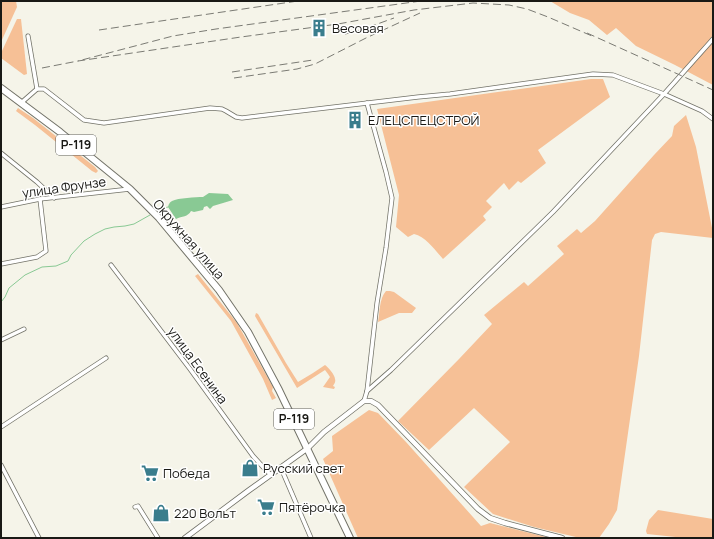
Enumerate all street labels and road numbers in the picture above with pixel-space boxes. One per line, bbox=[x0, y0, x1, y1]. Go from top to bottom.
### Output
road number: Р-119 bbox=[56, 135, 96, 155]
street label: улица Фрунзе bbox=[21, 172, 108, 202]
street label: Окружная улица bbox=[149, 195, 229, 283]
street label: улица Есенина bbox=[164, 323, 232, 407]
road number: Р-119 bbox=[274, 409, 314, 429]

